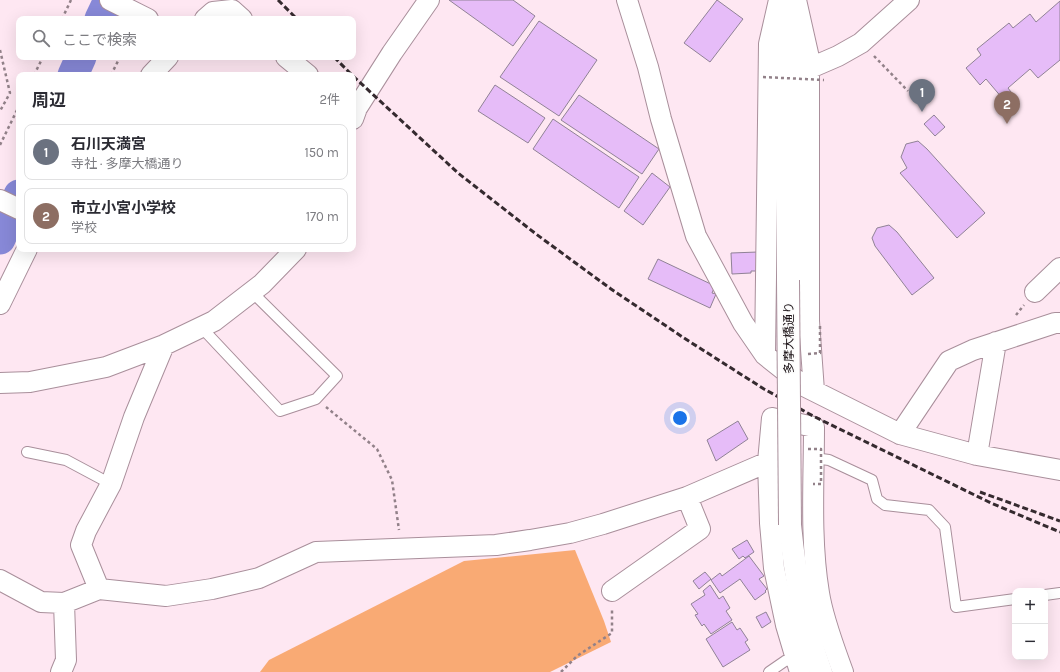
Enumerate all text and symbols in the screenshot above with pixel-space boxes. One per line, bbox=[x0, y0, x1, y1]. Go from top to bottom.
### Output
search box bbox=[16, 16, 356, 60]
icon: search bbox=[30, 27, 52, 49]
text: ここで検索 bbox=[62, 31, 137, 49]
pin: 1 bbox=[909, 79, 935, 112]
text: 周辺 bbox=[32, 90, 66, 110]
pin: 2 bbox=[994, 91, 1020, 124]
text: 2件 bbox=[319, 92, 340, 107]
text: 石川天満宮 bbox=[71, 135, 146, 153]
text: 1 bbox=[44, 145, 48, 160]
text: 150 m bbox=[304, 145, 339, 160]
text: 寺社 · 多摩大橋通り bbox=[71, 156, 184, 171]
text: 市立小宮小学校 bbox=[71, 199, 176, 217]
text: 2 bbox=[42, 209, 50, 224]
text: 170 m bbox=[306, 209, 339, 224]
text: 学校 bbox=[71, 220, 97, 235]
street label: 多摩大橋通り bbox=[782, 302, 796, 374]
your location bbox=[670, 408, 690, 428]
map controls bbox=[1012, 588, 1048, 660]
button: + bbox=[1012, 588, 1048, 624]
button: − bbox=[1012, 624, 1048, 660]

